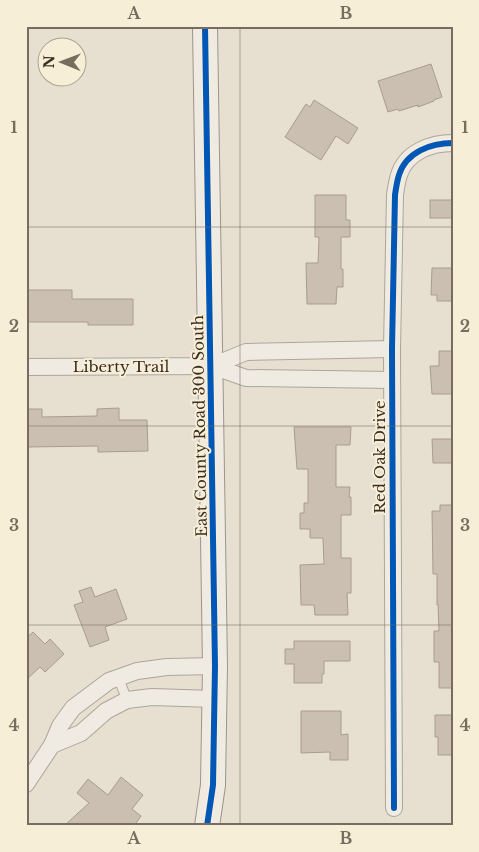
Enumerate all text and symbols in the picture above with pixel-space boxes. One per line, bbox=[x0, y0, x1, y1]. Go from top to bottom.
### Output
text: A bbox=[127, 3, 142, 23]
text: B bbox=[340, 3, 353, 23]
north arrow bbox=[38, 38, 88, 88]
text: N bbox=[40, 55, 58, 69]
text: 1 bbox=[11, 117, 18, 137]
text: 1 bbox=[462, 117, 469, 137]
street label: East County Road 300 South bbox=[188, 315, 211, 537]
text: 2 bbox=[9, 316, 19, 336]
text: 2 bbox=[460, 316, 470, 336]
street label: Liberty Trail bbox=[73, 357, 169, 376]
street label: Red Oak Drive bbox=[370, 400, 389, 514]
text: 3 bbox=[9, 515, 19, 535]
text: 3 bbox=[460, 515, 470, 535]
text: 4 bbox=[9, 715, 19, 735]
text: 4 bbox=[460, 715, 470, 735]
text: A bbox=[127, 828, 142, 848]
text: B bbox=[340, 828, 353, 848]

